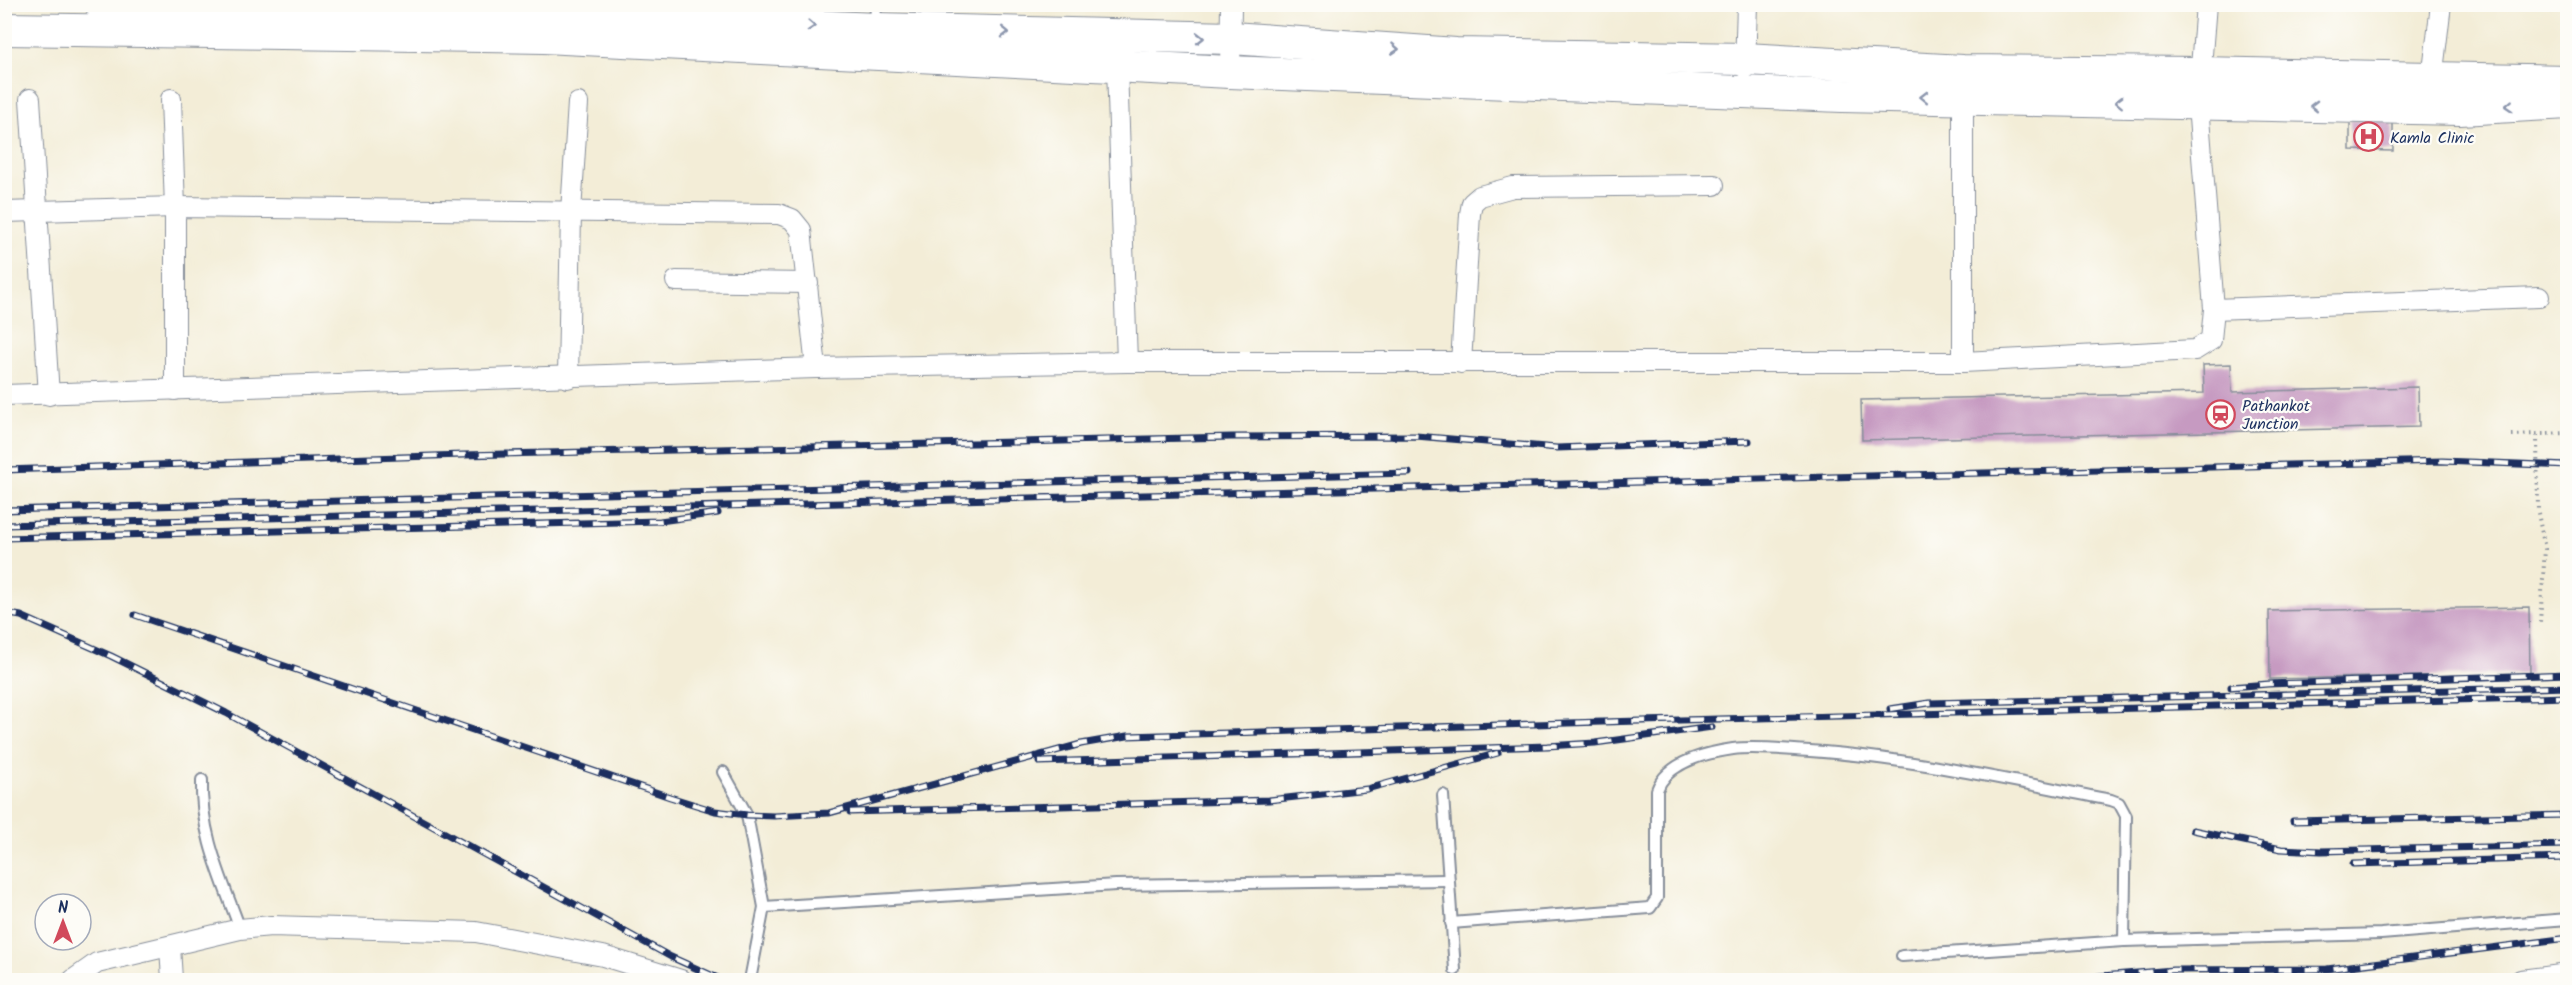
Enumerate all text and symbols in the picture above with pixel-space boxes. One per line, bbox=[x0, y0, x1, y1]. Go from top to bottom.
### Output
one-way arrow bbox=[806, 20, 815, 32]
one-way arrow bbox=[1001, 26, 1010, 39]
one-way arrow bbox=[1196, 32, 1205, 44]
one-way arrow bbox=[1390, 43, 1399, 56]
one-way arrow bbox=[1920, 91, 1929, 103]
one-way arrow bbox=[2115, 96, 2124, 109]
one-way arrow bbox=[2505, 99, 2514, 112]
one-way arrow bbox=[2310, 100, 2319, 112]
hospital icon: Kamla Clinic bbox=[2353, 121, 2385, 153]
place label: Kamla Clinic bbox=[2390, 126, 2474, 151]
place label: Pathankot Junction bbox=[2242, 394, 2311, 437]
station icon: Pathankot Junction bbox=[2205, 398, 2237, 430]
north arrow bbox=[33, 892, 93, 952]
text: N bbox=[58, 896, 68, 921]

